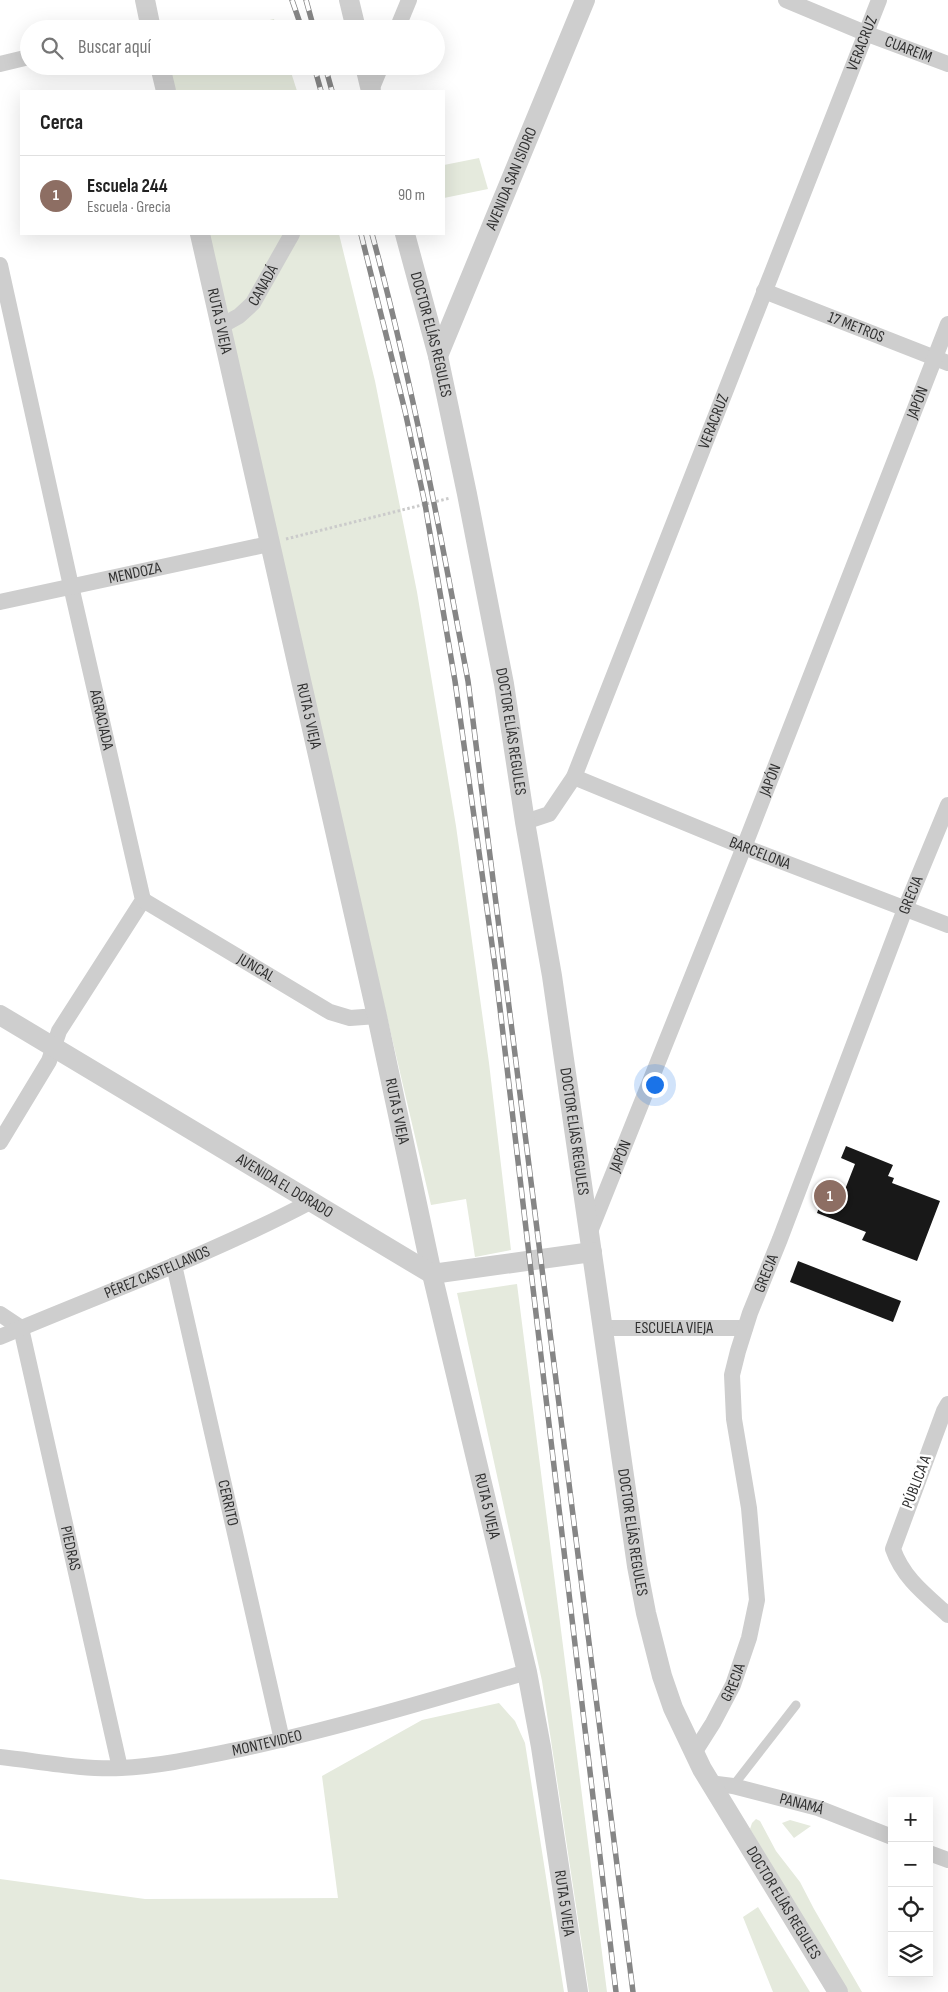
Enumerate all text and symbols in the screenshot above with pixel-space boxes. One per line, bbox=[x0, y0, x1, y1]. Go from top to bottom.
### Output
street label: VERACRUZ bbox=[843, 13, 881, 74]
search box bbox=[20, 20, 445, 75]
street label: CUAREIM bbox=[882, 32, 935, 67]
icon: search bbox=[38, 34, 66, 62]
text: Buscar aquí bbox=[78, 36, 151, 59]
text: Cerca bbox=[40, 110, 83, 135]
street label: AVENIDA SAN ISIDRO bbox=[481, 124, 541, 234]
text: Escuela 244 bbox=[87, 175, 168, 198]
text: 1 bbox=[53, 186, 59, 205]
text: 90 m bbox=[398, 186, 425, 205]
text: Escuela · Grecia bbox=[87, 198, 171, 217]
street label: CANADÁ bbox=[244, 261, 282, 309]
street label: DOCTOR ELÍAS REGULES bbox=[406, 270, 456, 399]
street label: RUTA 5 VIEJA bbox=[203, 286, 236, 356]
street label: 17 METROS bbox=[825, 307, 887, 347]
street label: JAPÓN bbox=[902, 384, 932, 422]
street label: VERACRUZ bbox=[694, 391, 733, 452]
street label: MENDOZA bbox=[107, 558, 163, 588]
street label: DOCTOR ELÍAS REGULES bbox=[492, 666, 530, 797]
street label: RUTA 5 VIEJA bbox=[292, 681, 326, 751]
street label: AGRACIADA bbox=[85, 687, 118, 752]
street label: JAPÓN bbox=[755, 761, 785, 800]
street label: BARCELONA bbox=[727, 833, 794, 874]
street label: GRECIA bbox=[894, 873, 927, 917]
street label: JUNCAL bbox=[233, 949, 278, 986]
street label: DOCTOR ELÍAS REGULES bbox=[556, 1066, 593, 1197]
your location bbox=[642, 1072, 668, 1098]
street label: RUTA 5 VIEJA bbox=[381, 1077, 414, 1146]
street label: JAPÓN bbox=[605, 1137, 635, 1176]
street label: AVENIDA EL DORADO bbox=[232, 1149, 337, 1222]
pin: 1 bbox=[814, 1177, 846, 1215]
street label: PÉREZ CASTELLANOS bbox=[101, 1242, 213, 1303]
street label: GRECIA bbox=[750, 1251, 782, 1295]
street label: ESCUELA VIEJA bbox=[635, 1319, 713, 1338]
street label: PÚBLICA A bbox=[898, 1453, 936, 1511]
street label: DOCTOR ELÍAS REGULES bbox=[614, 1467, 652, 1598]
street label: RUTA 5 VIEJA bbox=[470, 1471, 504, 1541]
street label: CERRITO bbox=[214, 1478, 243, 1528]
street label: PIEDRAS bbox=[56, 1524, 85, 1573]
street label: GRECIA bbox=[717, 1661, 749, 1705]
street label: MONTEVIDEO bbox=[230, 1726, 304, 1760]
street label: PANAMÁ bbox=[778, 1789, 827, 1819]
map controls bbox=[888, 1797, 933, 1977]
button: + bbox=[888, 1797, 933, 1842]
button: − bbox=[888, 1842, 933, 1887]
street label: DOCTOR ELÍAS REGULES bbox=[742, 1843, 825, 1963]
street label: RUTA 5 VIEJA bbox=[550, 1869, 579, 1938]
button: locate bbox=[888, 1887, 933, 1932]
button: layers bbox=[888, 1932, 933, 1977]

